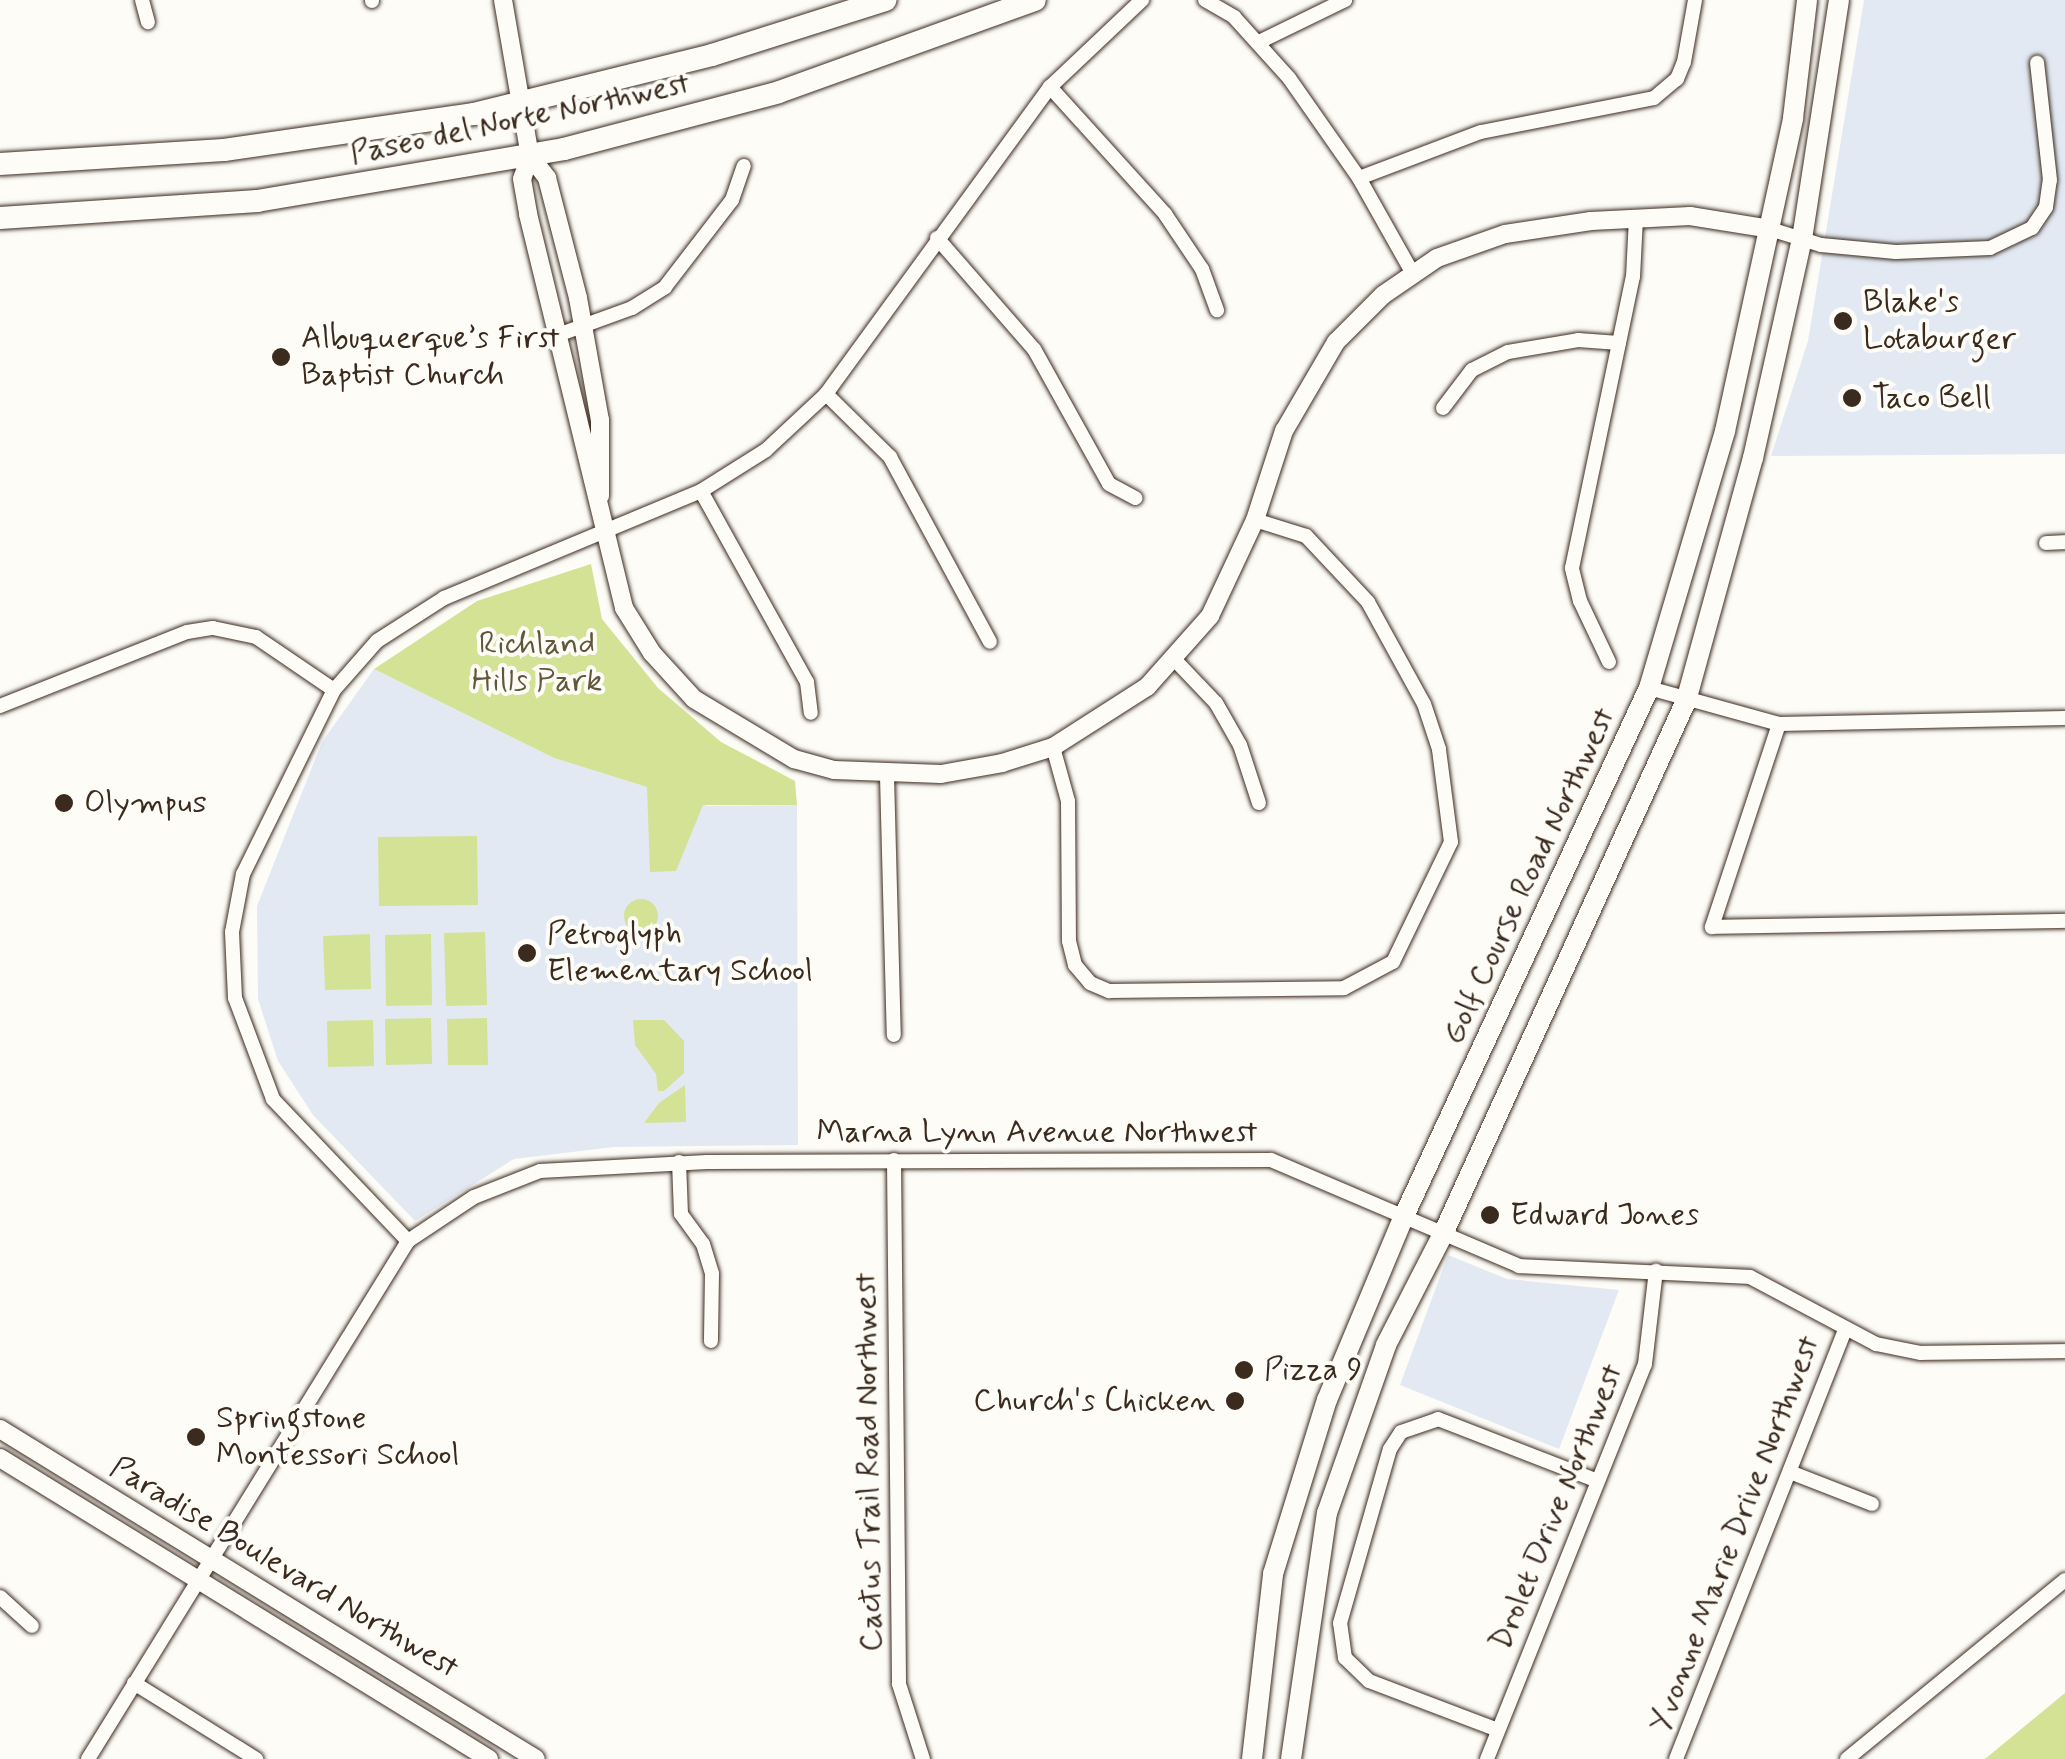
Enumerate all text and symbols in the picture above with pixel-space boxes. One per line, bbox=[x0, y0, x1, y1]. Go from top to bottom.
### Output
street label: Paseo del Norte Northwest bbox=[344, 64, 696, 174]
place label: Blake's Lotaburger bbox=[1863, 284, 2016, 359]
marker: Blake's Lotaburger bbox=[1832, 310, 1854, 332]
place label: Albuquerque’s First Baptist Church bbox=[301, 320, 557, 395]
marker: Albuquerque’s First Baptist Church bbox=[270, 346, 292, 368]
place label: Taco Bell bbox=[1872, 379, 1989, 417]
marker: Taco Bell bbox=[1841, 387, 1863, 409]
park label: Richland Hills Park bbox=[473, 626, 601, 701]
street label: Golf Course Road Northwest bbox=[1434, 701, 1624, 1051]
place label: Olympus bbox=[84, 784, 207, 822]
marker: Olympus bbox=[53, 792, 75, 814]
place label: Petroglyph Elementary School bbox=[547, 916, 813, 991]
marker: Petroglyph Elementary School bbox=[516, 942, 538, 964]
street label: Marna Lynn Avenue Northwest bbox=[821, 1113, 1253, 1151]
place label: Edward Jones bbox=[1510, 1196, 1693, 1234]
marker: Edward Jones bbox=[1479, 1204, 1501, 1226]
street label: Cactus Trail Road Northwest bbox=[847, 1275, 891, 1649]
street label: Yvonne Marie Drive Northwest bbox=[1643, 1333, 1827, 1735]
place label: Pizza 9 bbox=[1264, 1351, 1362, 1389]
marker: Pizza 9 bbox=[1233, 1359, 1255, 1381]
street label: Drolet Drive Northwest bbox=[1482, 1359, 1632, 1655]
place label: Church's Chicken bbox=[976, 1382, 1215, 1420]
marker: Church's Chicken bbox=[1224, 1390, 1246, 1412]
place label: Springstone Montessori School bbox=[216, 1400, 459, 1475]
marker: Springstone Montessori School bbox=[185, 1426, 207, 1448]
street label: Paradise Boulevard Northwest bbox=[105, 1450, 463, 1686]

